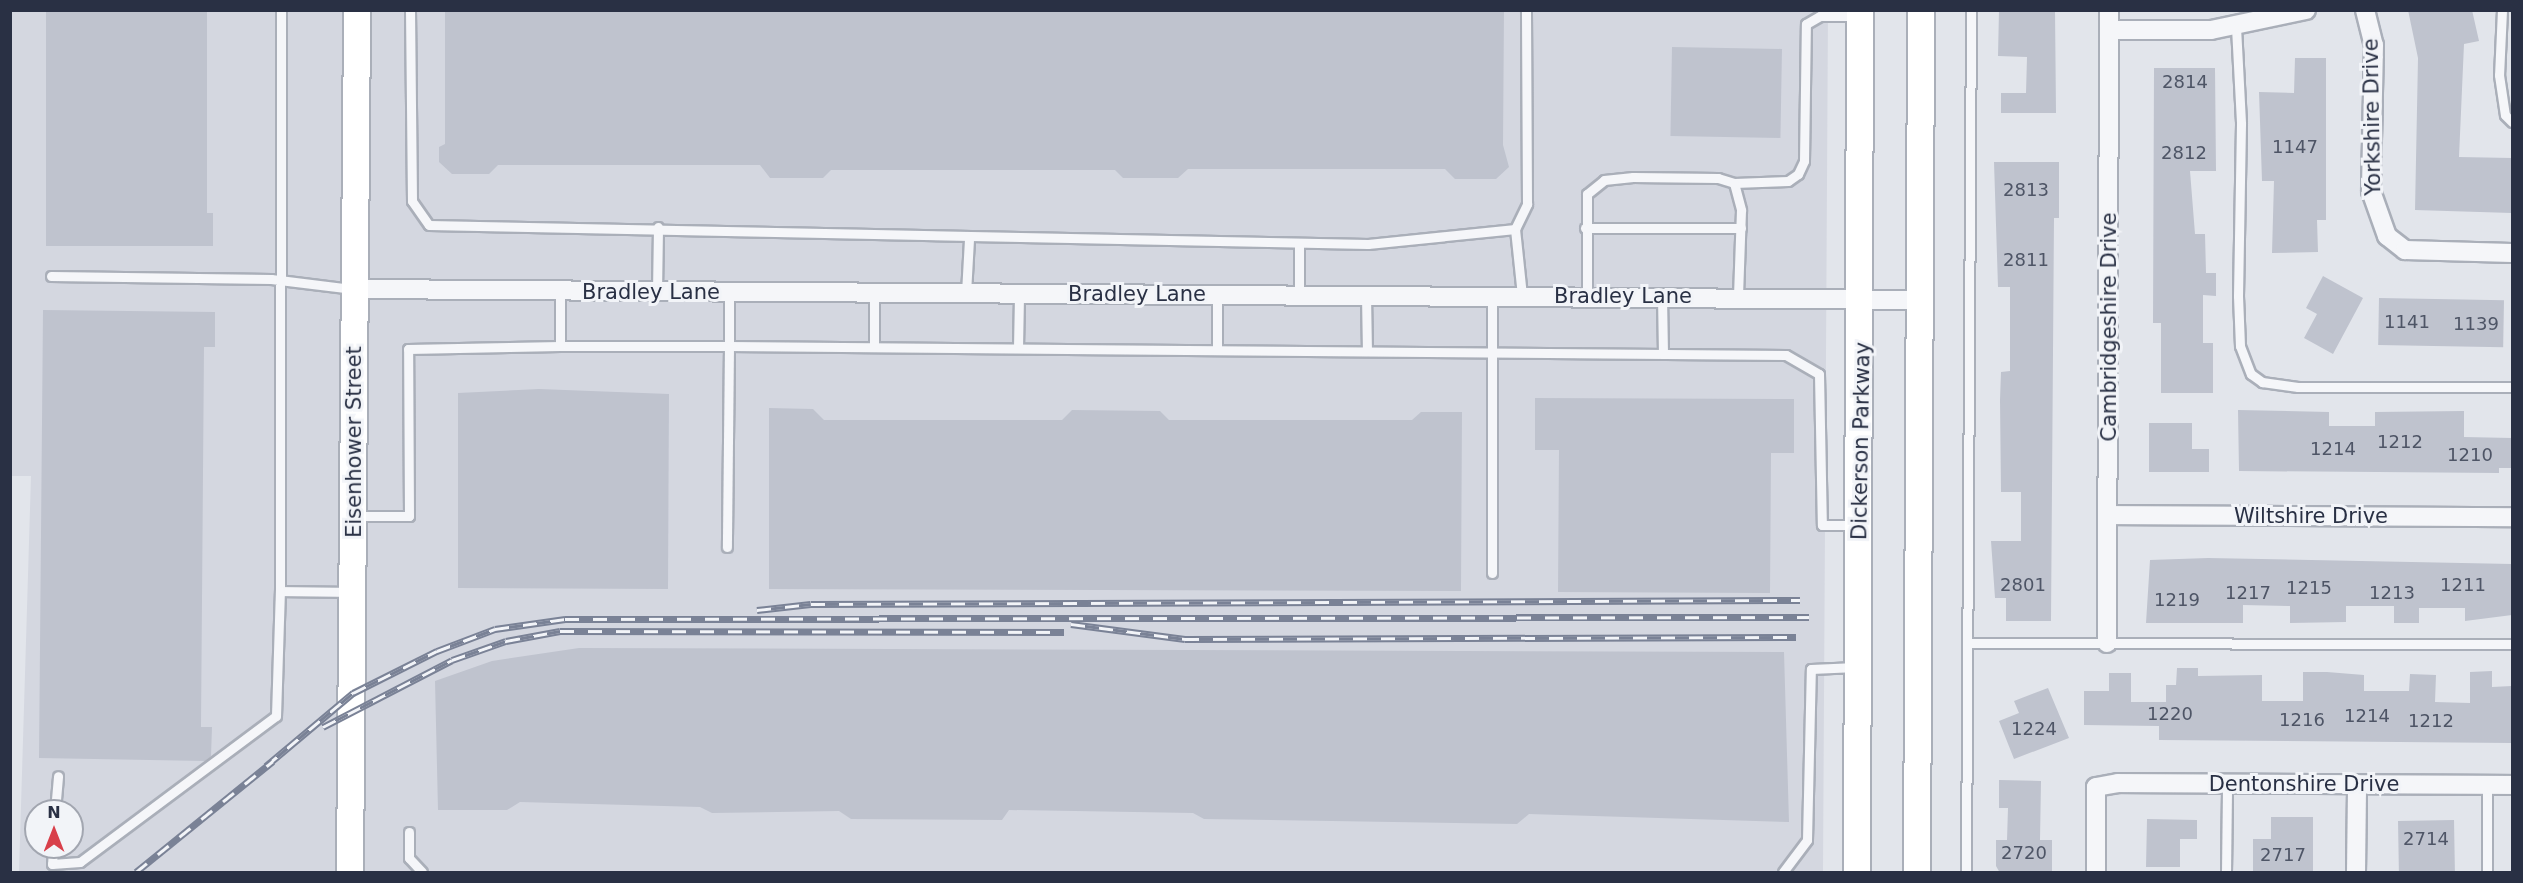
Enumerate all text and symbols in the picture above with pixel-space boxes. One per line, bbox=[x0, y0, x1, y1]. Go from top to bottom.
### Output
street label: Yorkshire Drive bbox=[2358, 38, 2386, 196]
house number: 2814 bbox=[2162, 71, 2208, 93]
house number: 1147 bbox=[2272, 136, 2318, 158]
house number: 2812 bbox=[2161, 142, 2207, 164]
house number: 2813 bbox=[2003, 179, 2049, 201]
street label: Cambridgeshire Drive bbox=[2096, 212, 2122, 442]
house number: 2811 bbox=[2003, 249, 2049, 271]
street label: Bradley Lane bbox=[582, 279, 720, 305]
street label: Bradley Lane bbox=[1068, 281, 1206, 307]
street label: Bradley Lane bbox=[1554, 283, 1692, 309]
house number: 1141 bbox=[2384, 311, 2430, 333]
house number: 1139 bbox=[2453, 313, 2499, 335]
street label: Dickerson Parkway bbox=[1847, 342, 1875, 540]
street label: Eisenhower Street bbox=[341, 346, 367, 538]
house number: 1212 bbox=[2377, 431, 2423, 453]
house number: 1214 bbox=[2310, 438, 2356, 460]
house number: 1210 bbox=[2447, 444, 2493, 466]
street label: Wiltshire Drive bbox=[2234, 503, 2388, 529]
house number: 2801 bbox=[2000, 574, 2046, 596]
house number: 1211 bbox=[2440, 574, 2486, 596]
house number: 1215 bbox=[2286, 577, 2332, 599]
house number: 1217 bbox=[2225, 582, 2271, 604]
house number: 1213 bbox=[2369, 582, 2415, 604]
house number: 1219 bbox=[2154, 589, 2200, 611]
house number: 1220 bbox=[2147, 703, 2193, 725]
house number: 1214 bbox=[2344, 705, 2390, 727]
house number: 1216 bbox=[2279, 709, 2325, 731]
house number: 1212 bbox=[2408, 710, 2454, 732]
house number: 1224 bbox=[2011, 718, 2057, 740]
street label: Dentonshire Drive bbox=[2209, 771, 2399, 797]
north arrow bbox=[24, 799, 84, 859]
text: N bbox=[47, 803, 61, 822]
house number: 2714 bbox=[2403, 828, 2449, 850]
house number: 2720 bbox=[2001, 842, 2047, 864]
house number: 2717 bbox=[2260, 844, 2306, 866]

